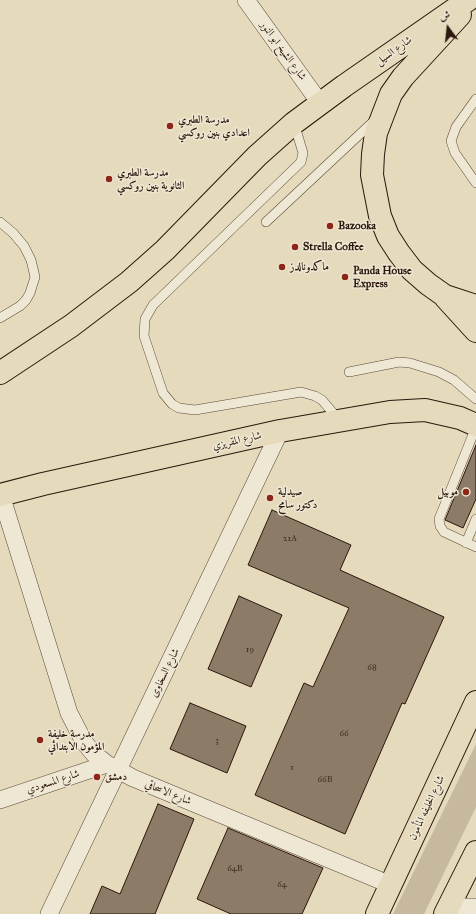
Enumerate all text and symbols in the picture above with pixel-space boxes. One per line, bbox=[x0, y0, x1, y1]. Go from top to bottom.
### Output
north arrow bbox=[428, 8, 468, 48]
text: ش bbox=[438, 8, 452, 24]
street label: شارع الشيخ ابو النور bbox=[257, 19, 309, 83]
street label: شارع السيل bbox=[373, 34, 415, 68]
place label: مدرسة الطبري اعدادي بنين روكسي bbox=[178, 113, 250, 139]
marker: مدرسة الطبري اعدادي بنين روكسي bbox=[165, 121, 175, 131]
place label: مدرسة الطبري الثانوية بنين روكسي bbox=[117, 166, 184, 192]
marker: مدرسة الطبري الثانوية بنين روكسي bbox=[104, 174, 114, 184]
place label: Bazooka bbox=[338, 219, 376, 233]
marker: Bazooka bbox=[325, 221, 335, 231]
place label: Strella Coffee bbox=[303, 240, 364, 254]
marker: Strella Coffee bbox=[290, 242, 300, 252]
place label: ماكدونالدز bbox=[290, 260, 329, 274]
marker: ماكدونالدز bbox=[277, 262, 287, 272]
place label: Panda House Express bbox=[353, 264, 412, 290]
marker: Panda House Express bbox=[340, 272, 350, 282]
street label: شارع المقريزي bbox=[211, 429, 263, 453]
place label: صيدلية دكتور سامح bbox=[278, 485, 317, 511]
place label: موبيل bbox=[437, 485, 458, 499]
marker: موبيل bbox=[461, 487, 471, 497]
marker: صيدلية دكتور سامح bbox=[265, 493, 275, 503]
house number: 21A bbox=[283, 534, 297, 544]
house number: 19 bbox=[246, 645, 254, 655]
street label: شارع السخاوى bbox=[147, 646, 183, 700]
house number: 68 bbox=[367, 663, 377, 673]
place label: مدرسة خليفة المؤمون الابتدائي bbox=[48, 727, 104, 753]
house number: 66 bbox=[339, 729, 349, 739]
marker: مدرسة خليفة المؤمون الابتدائي bbox=[35, 735, 45, 745]
house number: 3 bbox=[215, 736, 219, 746]
house number: 1 bbox=[290, 763, 294, 773]
street label: شارع المسعودي bbox=[25, 767, 81, 797]
place label: دمشق bbox=[105, 770, 127, 784]
marker: دمشق bbox=[92, 772, 102, 782]
street label: شارع الخليفه المأمون bbox=[406, 773, 448, 843]
house number: 66B bbox=[317, 775, 333, 785]
street label: شارع الاسحاقي bbox=[143, 778, 193, 808]
house number: 64B bbox=[227, 864, 243, 874]
house number: 64 bbox=[277, 880, 287, 890]

